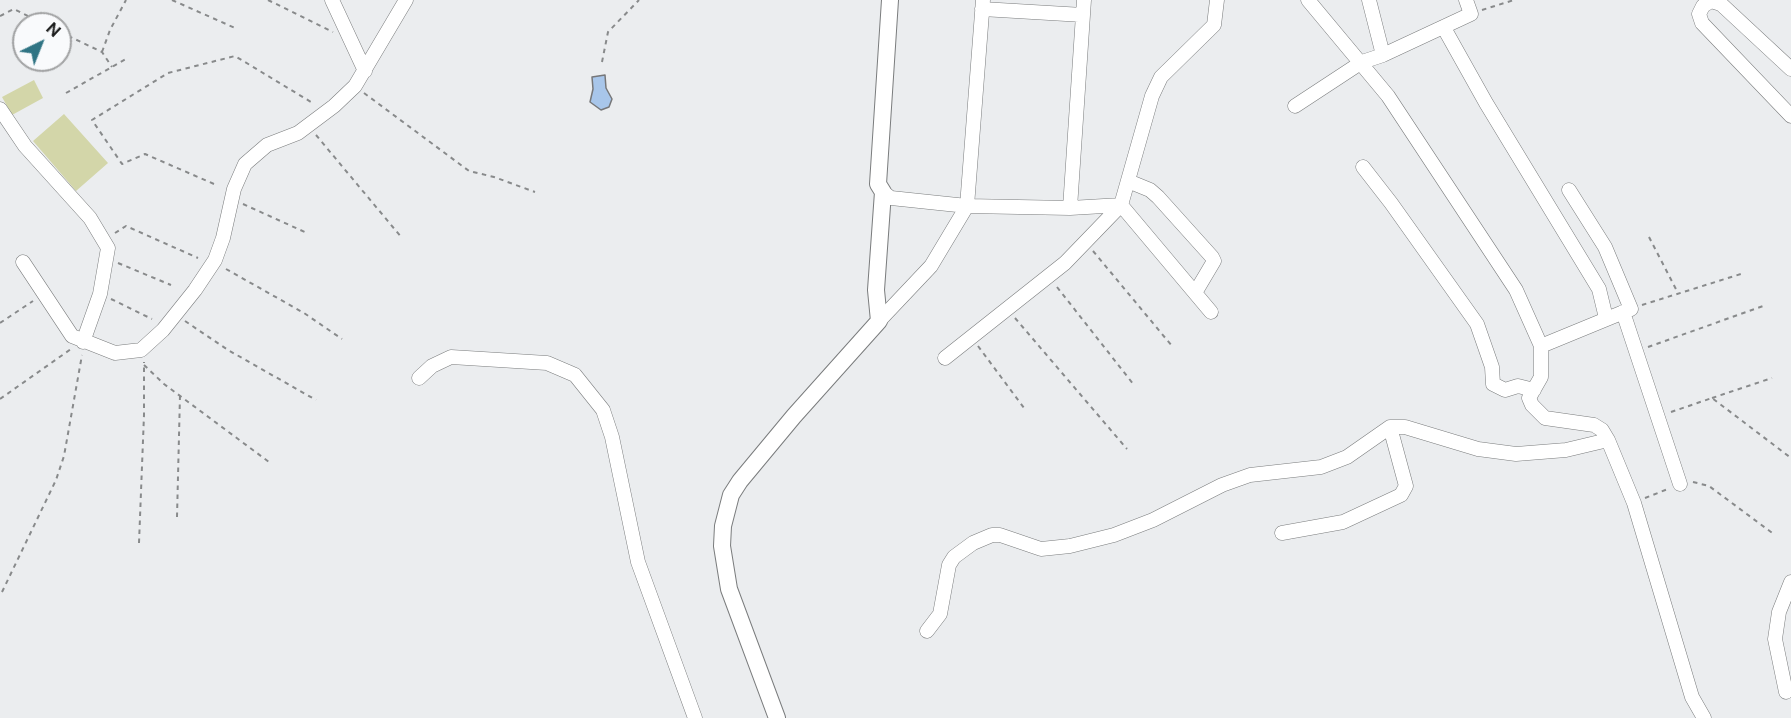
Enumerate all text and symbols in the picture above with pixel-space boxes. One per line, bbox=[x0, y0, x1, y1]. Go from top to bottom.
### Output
north arrow bbox=[12, 12, 72, 72]
text: N bbox=[42, 19, 64, 41]

